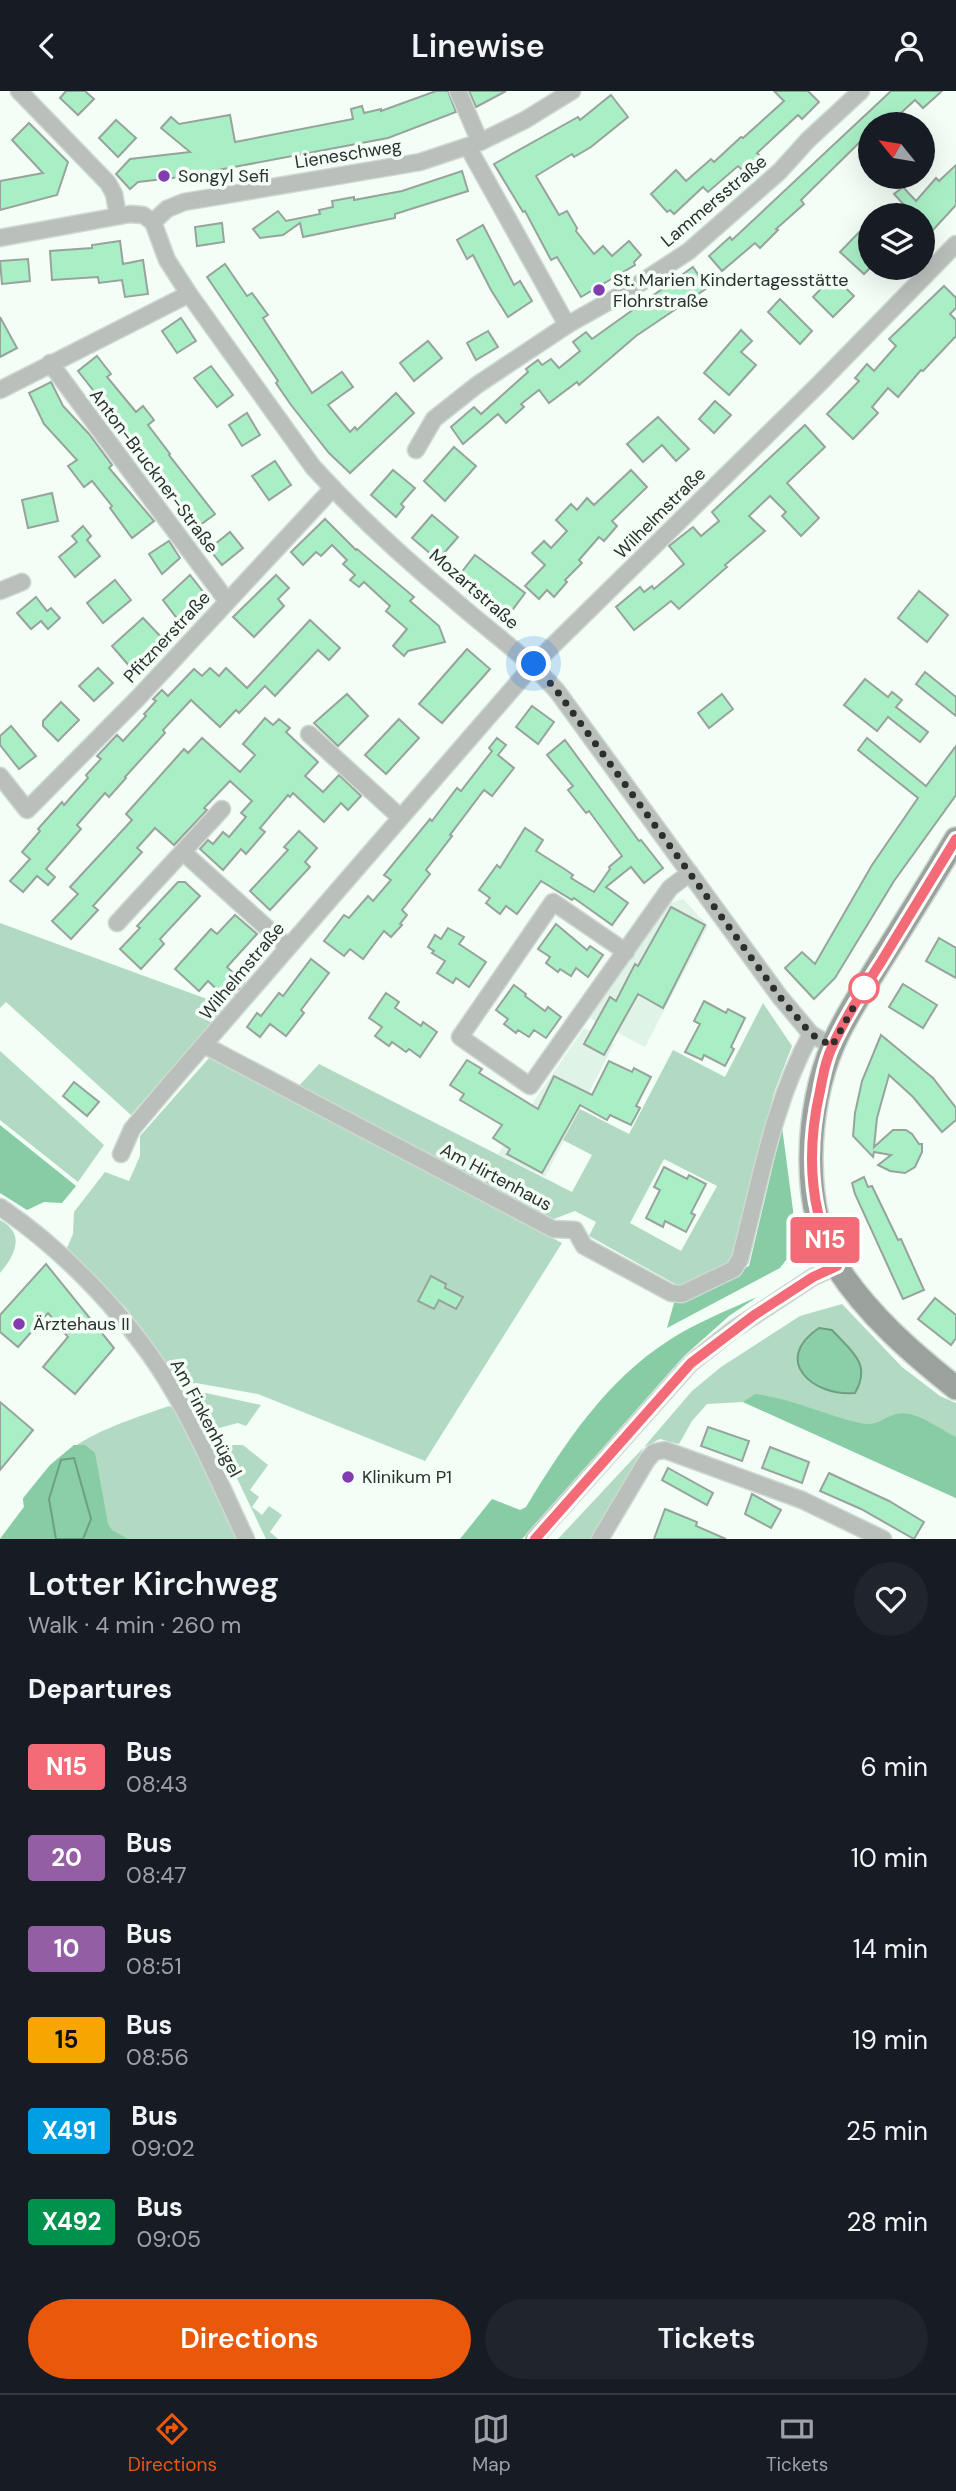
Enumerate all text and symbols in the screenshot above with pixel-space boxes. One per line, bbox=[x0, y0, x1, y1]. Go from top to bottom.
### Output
text: Linewise bbox=[411, 25, 545, 67]
icon: back bbox=[28, 27, 66, 65]
icon: person bbox=[890, 27, 928, 65]
north arrow bbox=[858, 112, 934, 189]
map controls bbox=[858, 112, 935, 280]
street label: Lieneschweg bbox=[293, 134, 403, 174]
street label: Lammersstraße bbox=[656, 150, 772, 252]
place label: Songyl Sefi bbox=[178, 164, 269, 188]
marker: Songyl Sefi bbox=[156, 168, 172, 184]
button: layers bbox=[858, 203, 935, 280]
place label: St. Marien Kindertagesstätte Flohrstraße bbox=[613, 268, 849, 313]
marker: St. Marien Kindertagesstätte Flohrstraße bbox=[591, 282, 607, 298]
street label: Anton-Bruckner-Straße bbox=[84, 384, 224, 558]
street label: Wilhelmstraße bbox=[609, 462, 711, 564]
street label: Mozartstraße bbox=[424, 543, 524, 635]
street label: Pfitznerstraße bbox=[118, 586, 216, 688]
your location bbox=[516, 646, 551, 681]
street label: Wilhelmstraße bbox=[194, 917, 290, 1025]
unlabelled marker bbox=[849, 973, 879, 1003]
street label: Am Hirtenhaus bbox=[436, 1138, 556, 1216]
line badge: N15 bbox=[785, 1217, 865, 1263]
text: N15 bbox=[804, 1224, 846, 1255]
place label: Ärztehaus II bbox=[33, 1312, 130, 1336]
marker: Ärztehaus II bbox=[11, 1316, 27, 1332]
street label: Am Finkenhügel bbox=[165, 1355, 247, 1481]
place label: Klinikum P1 bbox=[362, 1465, 452, 1489]
marker: Klinikum P1 bbox=[340, 1469, 356, 1485]
text: Lotter Kirchweg bbox=[28, 1562, 279, 1605]
button: heart bbox=[854, 1562, 928, 1636]
text: Walk · 4 min · 260 m bbox=[28, 1610, 241, 1640]
text: Departures bbox=[28, 1672, 172, 1706]
text: Bus bbox=[126, 1735, 172, 1769]
text: 6 min bbox=[860, 1750, 928, 1784]
text: N15 bbox=[46, 1751, 87, 1782]
text: 08:43 bbox=[126, 1769, 188, 1799]
text: Bus bbox=[126, 1826, 172, 1860]
text: 10 min bbox=[851, 1841, 928, 1875]
text: 20 bbox=[51, 1842, 82, 1873]
text: 08:47 bbox=[126, 1860, 187, 1890]
text: Bus bbox=[126, 1917, 172, 1951]
text: 14 min bbox=[853, 1932, 928, 1966]
text: 10 bbox=[54, 1933, 79, 1964]
text: 08:51 bbox=[126, 1951, 182, 1981]
text: Bus bbox=[126, 2008, 172, 2042]
text: 19 min bbox=[852, 2023, 928, 2057]
text: 15 bbox=[55, 2024, 78, 2055]
text: 08:56 bbox=[126, 2042, 189, 2072]
text: Bus bbox=[131, 2099, 178, 2133]
text: 25 min bbox=[846, 2114, 928, 2148]
text: X491 bbox=[42, 2115, 96, 2146]
text: 09:02 bbox=[131, 2133, 195, 2163]
text: Bus bbox=[136, 2190, 183, 2224]
text: 28 min bbox=[846, 2205, 928, 2239]
text: X492 bbox=[42, 2206, 101, 2237]
text: 09:05 bbox=[136, 2224, 201, 2254]
button: Directions bbox=[28, 2299, 471, 2379]
button: Tickets bbox=[485, 2299, 928, 2379]
tab: Directions bbox=[128, 2410, 217, 2477]
tab: Map bbox=[472, 2410, 511, 2477]
tab: Tickets bbox=[766, 2410, 828, 2477]

